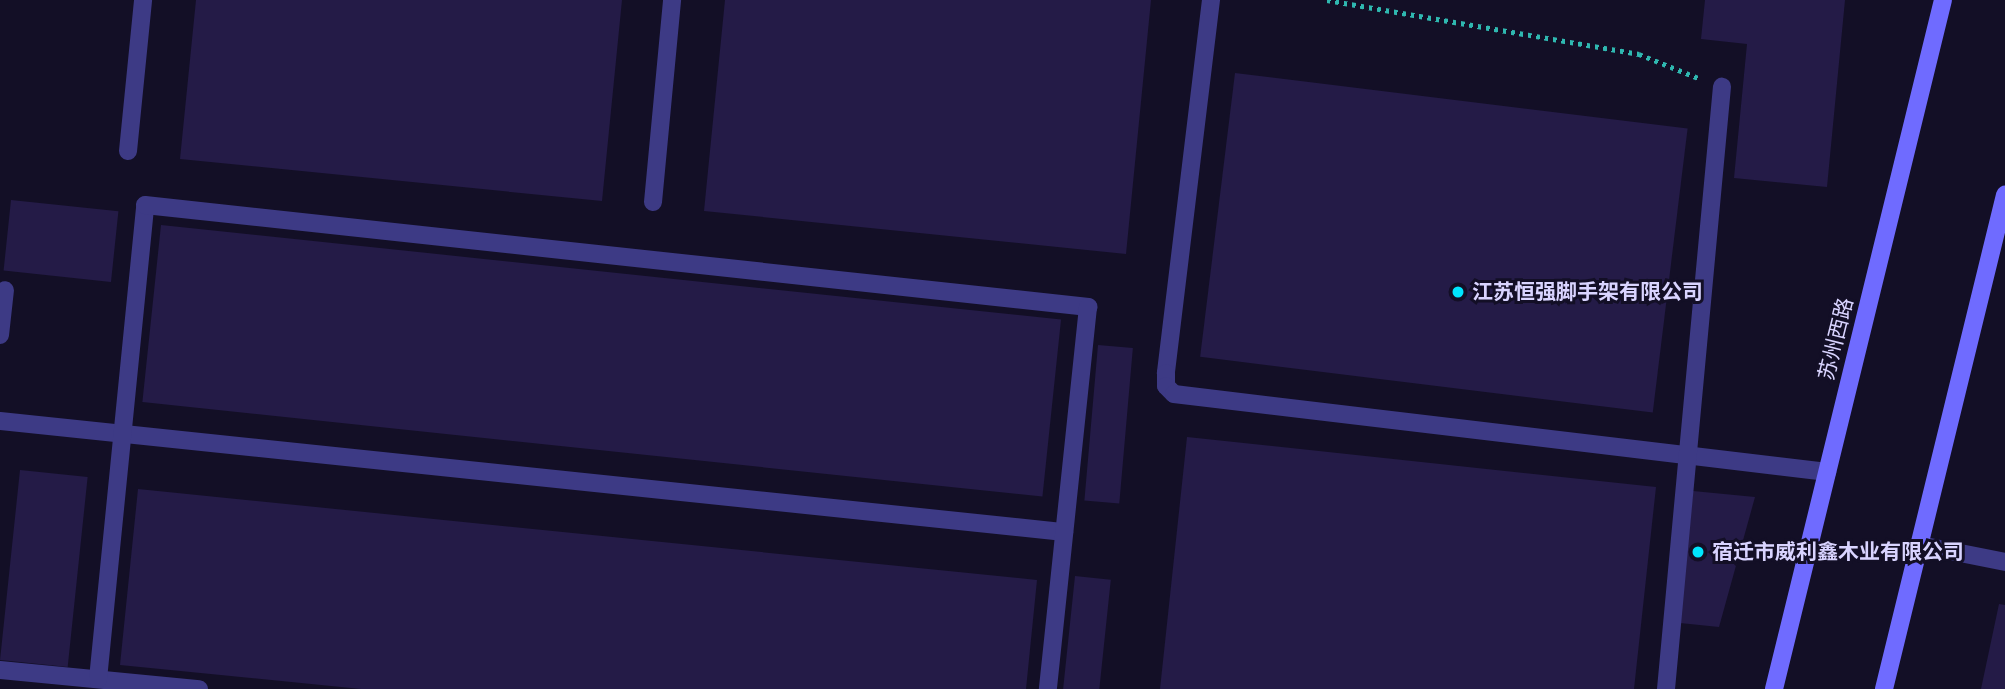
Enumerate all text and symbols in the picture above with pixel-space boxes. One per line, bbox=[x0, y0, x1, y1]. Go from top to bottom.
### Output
place label: 江苏恒强脚手架有限公司 bbox=[1472, 279, 1703, 305]
marker: 江苏恒强脚手架有限公司 bbox=[1450, 284, 1466, 300]
street label: 苏州西路 bbox=[1814, 295, 1858, 383]
place label: 宿迁市威利鑫木业有限公司 bbox=[1712, 539, 1964, 565]
marker: 宿迁市威利鑫木业有限公司 bbox=[1690, 544, 1706, 560]

